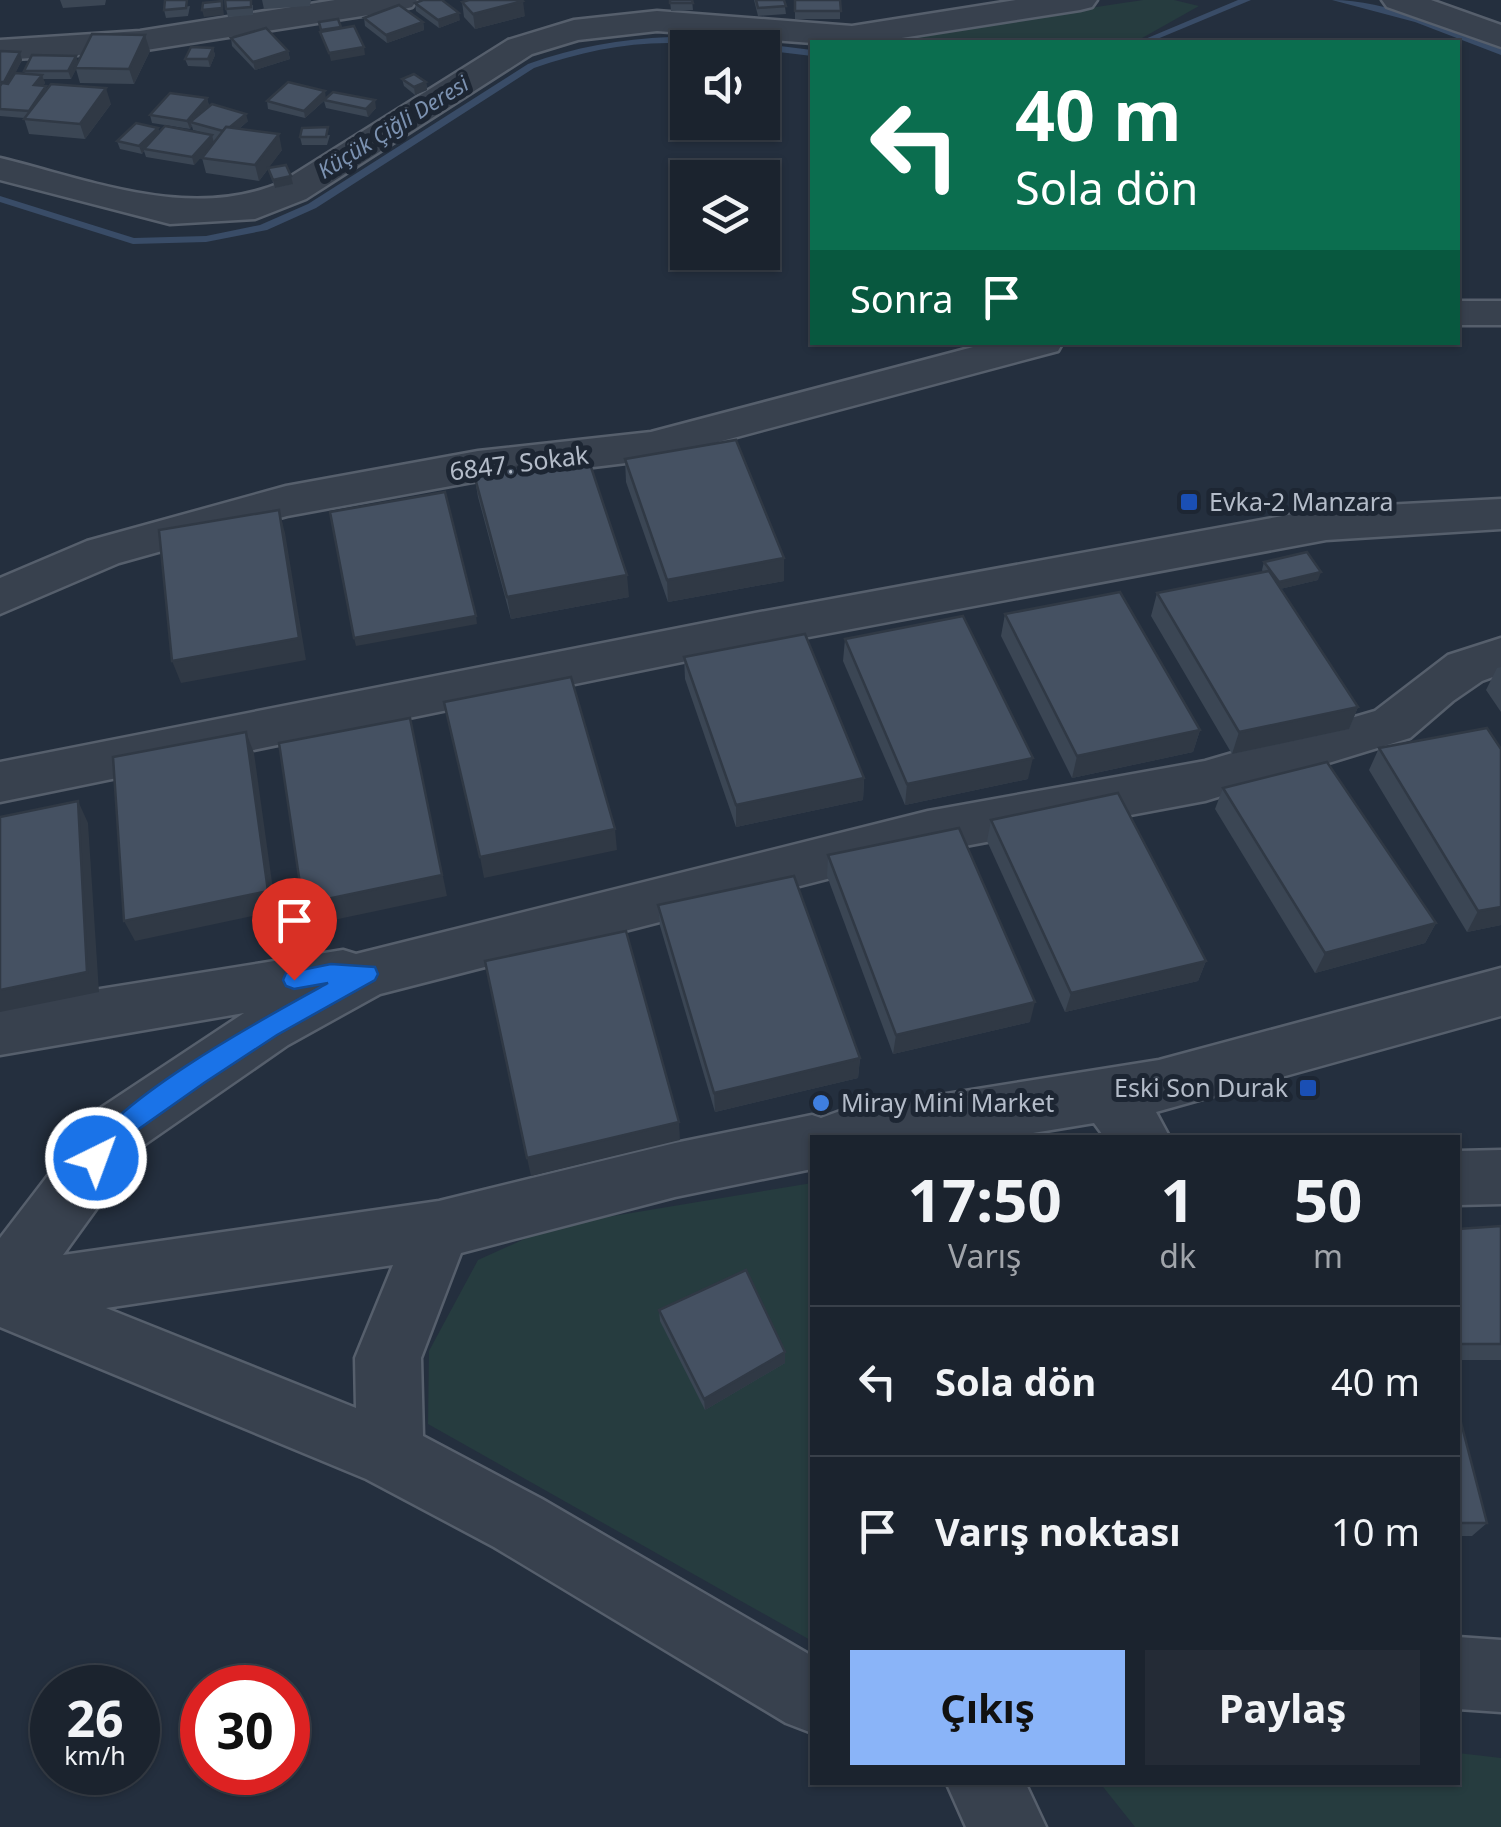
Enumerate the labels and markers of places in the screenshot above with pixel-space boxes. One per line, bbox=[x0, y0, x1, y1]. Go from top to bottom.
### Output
place label: Evka-2 Manzara bbox=[1209, 484, 1394, 518]
marker: Evka-2 Manzara bbox=[1178, 491, 1200, 513]
pin bbox=[252, 878, 337, 981]
place label: Eski Son Durak bbox=[1114, 1070, 1289, 1104]
marker: Eski Son Durak bbox=[1297, 1077, 1319, 1099]
place label: Miray Mini Market bbox=[841, 1085, 1054, 1119]
marker: Miray Mini Market bbox=[810, 1092, 832, 1114]

